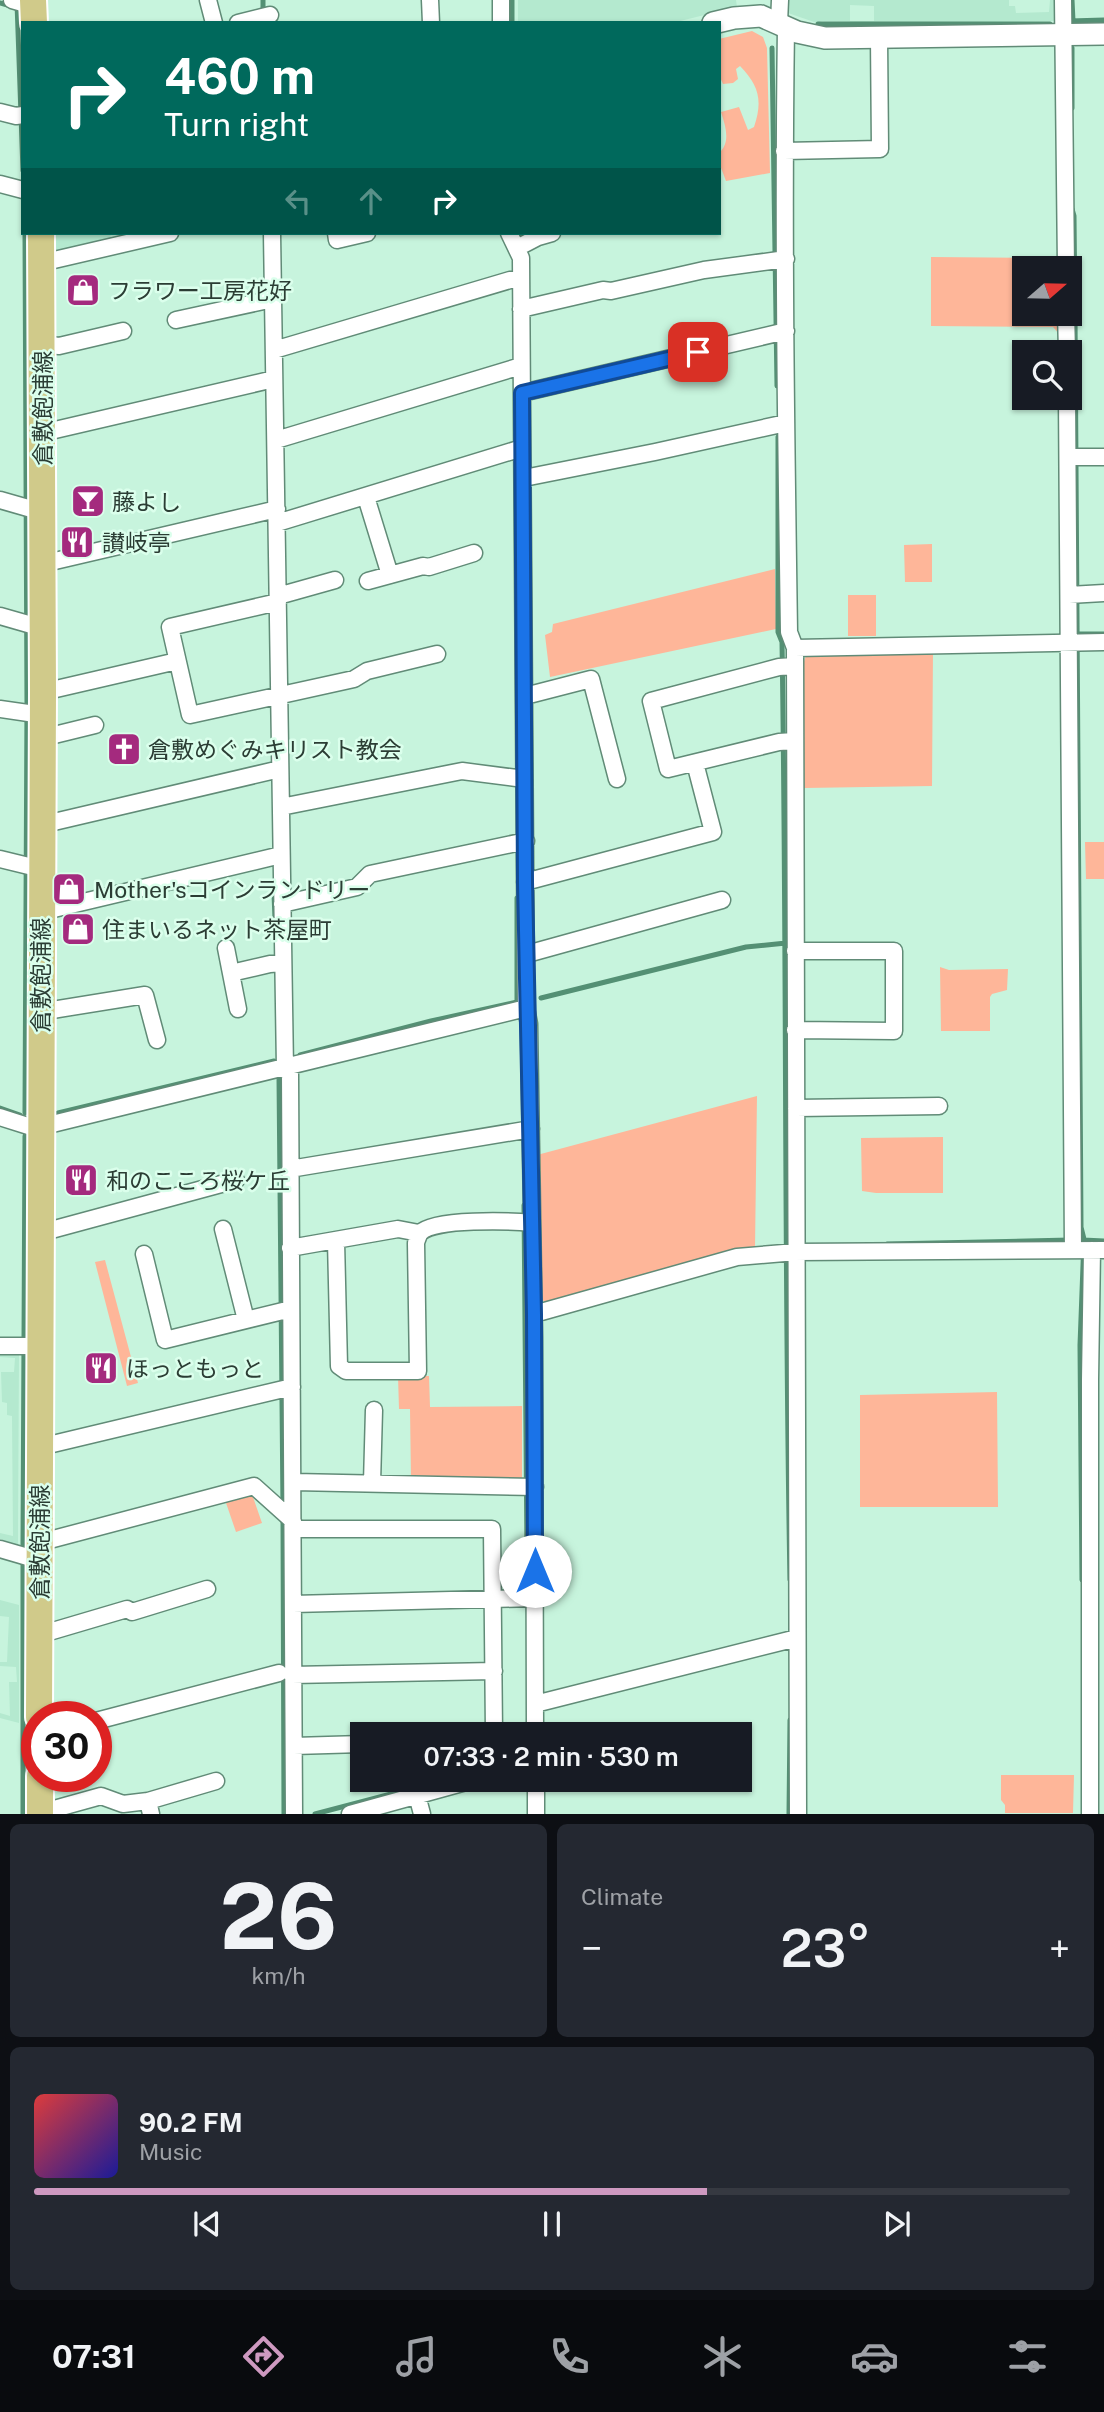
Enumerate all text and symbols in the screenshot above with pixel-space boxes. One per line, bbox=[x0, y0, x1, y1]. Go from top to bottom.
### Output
text: 460 m bbox=[164, 47, 315, 105]
icon: right bbox=[49, 49, 140, 140]
text: Turn right bbox=[164, 106, 309, 143]
icon: left bbox=[279, 182, 317, 220]
icon: ahead bbox=[352, 182, 390, 220]
icon: right bbox=[425, 182, 463, 220]
north arrow bbox=[1012, 256, 1082, 326]
map controls bbox=[1012, 256, 1082, 410]
shop icon: フラワー工房花好 bbox=[64, 271, 102, 309]
place label: フラワー工房花好 bbox=[108, 277, 292, 304]
pin bbox=[668, 322, 728, 382]
icon: arrive bbox=[679, 333, 717, 371]
button: search bbox=[1012, 340, 1082, 410]
street label: 倉敷飽浦線 bbox=[29, 351, 56, 466]
bar icon: 藤よし bbox=[69, 482, 107, 520]
place label: 藤よし bbox=[112, 488, 181, 515]
restaurant icon: 讃岐亭 bbox=[58, 523, 96, 561]
place label: 讃岐亭 bbox=[102, 529, 171, 556]
church icon: 倉敷めぐみキリスト教会 bbox=[105, 730, 143, 768]
place label: 倉敷めぐみキリスト教会 bbox=[148, 736, 402, 763]
shop icon: Mother'sコインランドリー bbox=[50, 870, 88, 908]
place label: Mother'sコインランドリー bbox=[94, 876, 371, 903]
shop icon: 住まいるネット茶屋町 bbox=[59, 910, 97, 948]
place label: 住まいるネット茶屋町 bbox=[102, 916, 332, 943]
street label: 倉敷飽浦線 bbox=[27, 918, 54, 1033]
restaurant icon: 和のこころ桜ケ丘 bbox=[62, 1161, 100, 1199]
place label: 和のこころ桜ケ丘 bbox=[106, 1167, 290, 1194]
restaurant icon: ほっともっと bbox=[82, 1349, 120, 1387]
place label: ほっともっと bbox=[126, 1355, 264, 1382]
street label: 倉敷飽浦線 bbox=[26, 1485, 53, 1600]
position arrow bbox=[498, 1534, 572, 1608]
speed limit sign: 30 bbox=[21, 1701, 112, 1792]
text: 07:33 · 2 min · 530 m bbox=[423, 1741, 679, 1772]
text: 26 bbox=[220, 1863, 337, 1969]
text: Climate bbox=[581, 1883, 663, 1910]
text: 23° bbox=[780, 1918, 871, 1979]
text: − bbox=[581, 1926, 602, 1971]
text: + bbox=[1049, 1926, 1070, 1971]
text: km/h bbox=[251, 1962, 306, 1989]
text: 90.2 FM bbox=[139, 2107, 243, 2138]
text: Music bbox=[139, 2138, 203, 2165]
icon: previous bbox=[188, 2205, 226, 2243]
icon: pause bbox=[533, 2205, 571, 2243]
icon: next bbox=[878, 2205, 916, 2243]
icon: directions bbox=[239, 2332, 288, 2381]
icon: music bbox=[392, 2332, 441, 2381]
icon: phone bbox=[545, 2332, 594, 2381]
icon: climate bbox=[698, 2332, 747, 2381]
icon: car bbox=[850, 2332, 899, 2381]
icon: filters bbox=[1003, 2332, 1052, 2381]
text: 07:31 bbox=[52, 2338, 136, 2375]

